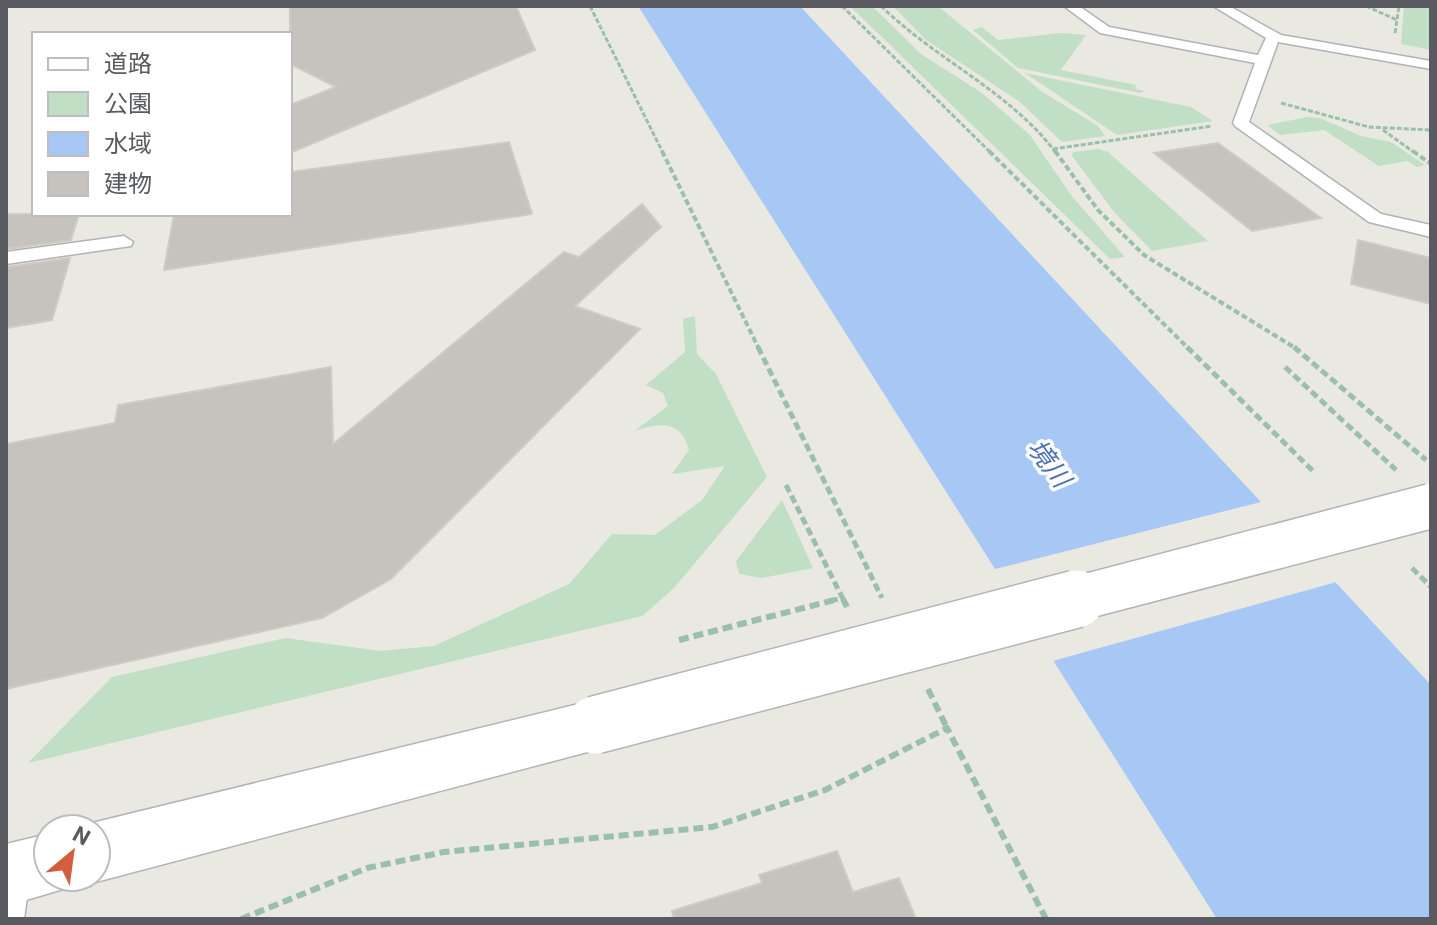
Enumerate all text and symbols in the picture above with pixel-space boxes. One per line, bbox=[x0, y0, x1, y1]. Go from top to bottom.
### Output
legend bbox=[32, 32, 292, 216]
text: 道路 bbox=[104, 50, 152, 78]
text: 公園 bbox=[104, 90, 152, 118]
text: 水域 bbox=[104, 130, 152, 158]
text: 建物 bbox=[104, 170, 152, 198]
water label: 境川 bbox=[1021, 433, 1078, 495]
north arrow bbox=[32, 813, 112, 893]
text: N bbox=[69, 821, 94, 851]

